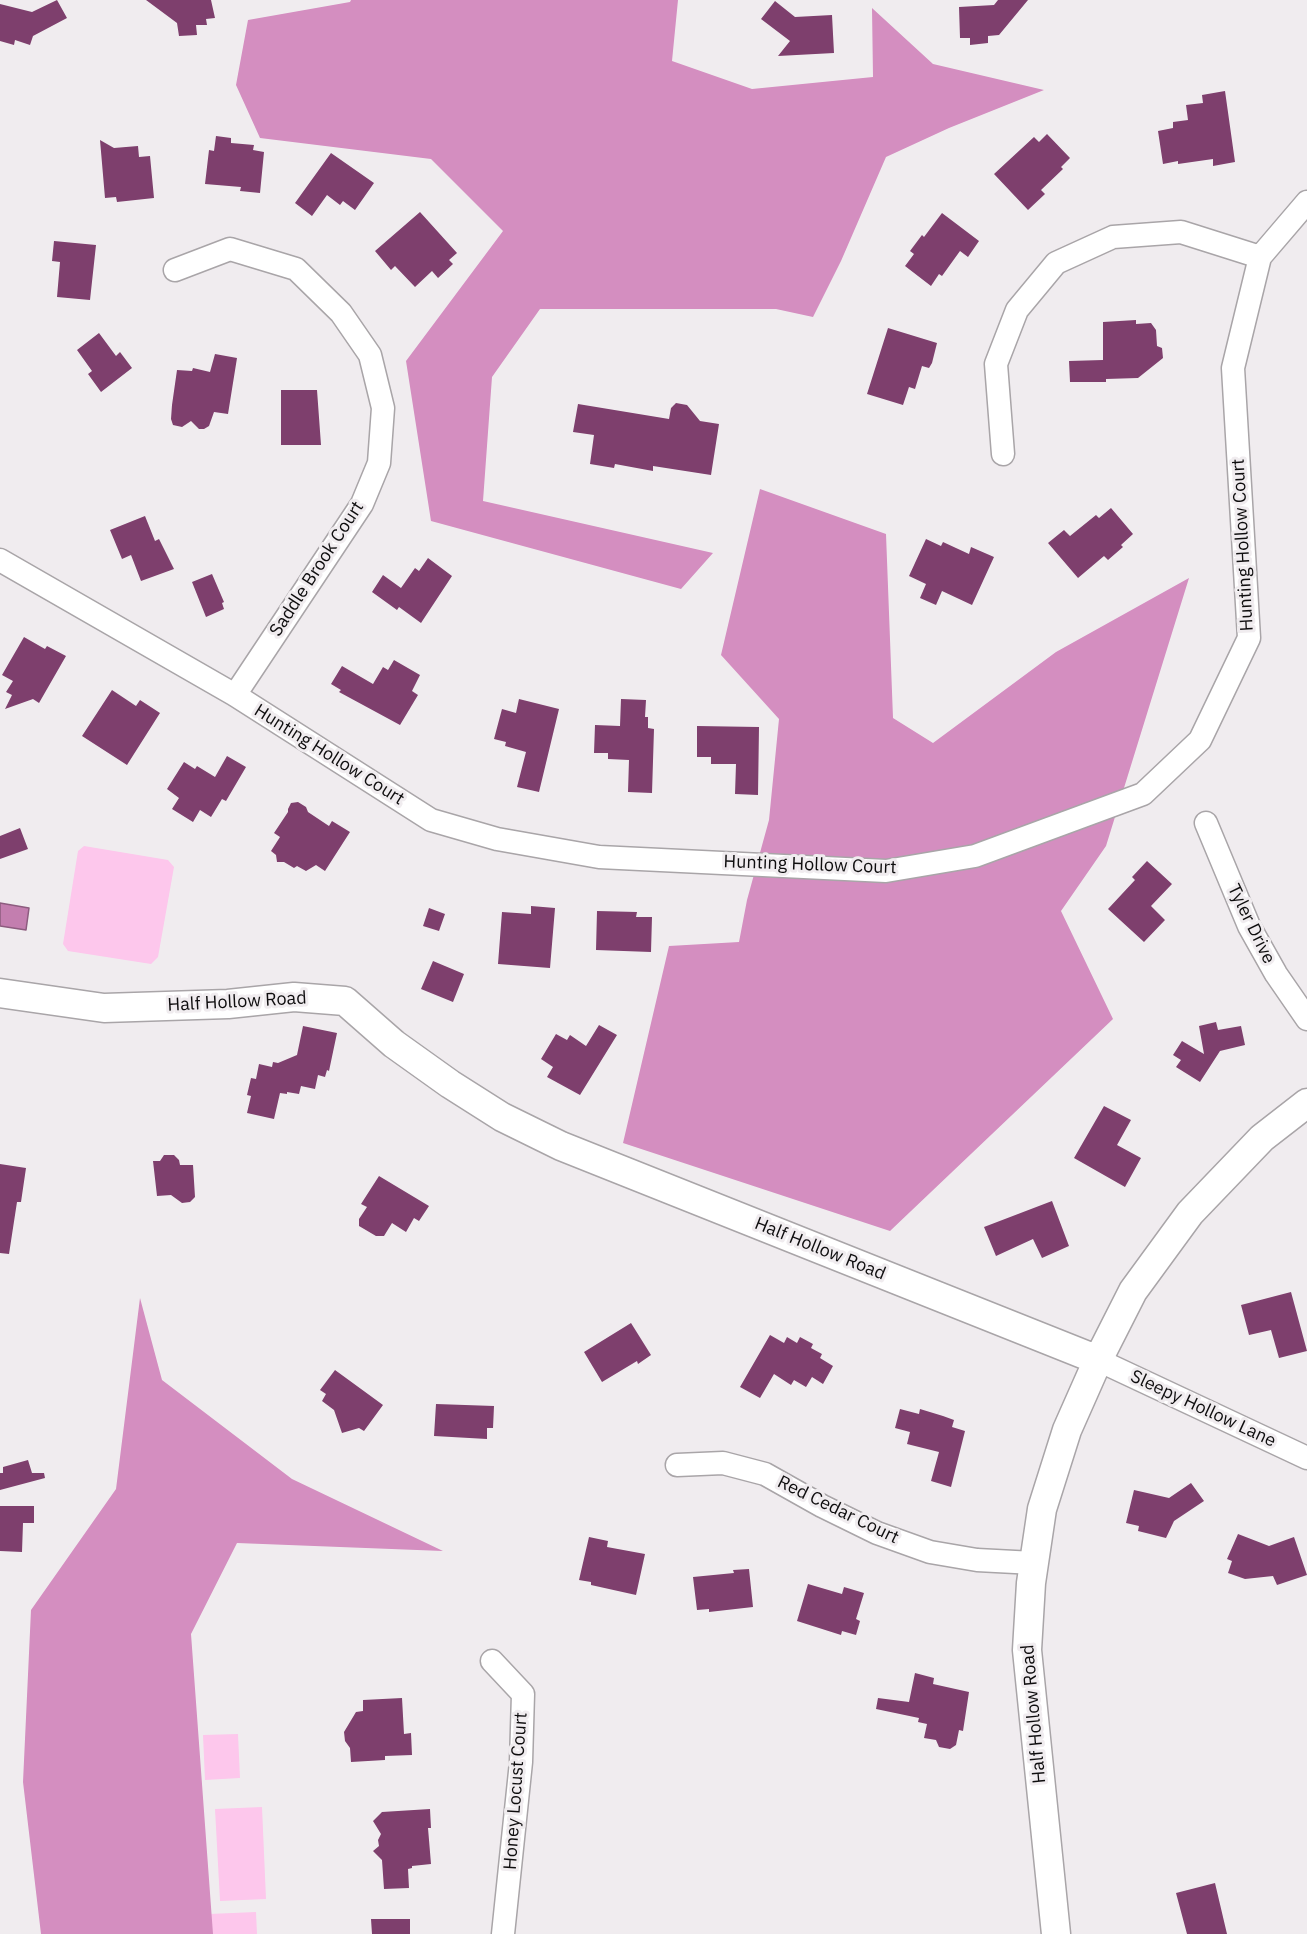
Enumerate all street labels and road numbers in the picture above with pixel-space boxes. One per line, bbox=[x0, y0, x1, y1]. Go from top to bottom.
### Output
street label: Hunting Hollow Court bbox=[1228, 458, 1258, 632]
street label: Saddle Brook Court bbox=[265, 497, 369, 641]
street label: Hunting Hollow Court bbox=[250, 700, 408, 810]
street label: Hunting Hollow Court bbox=[723, 851, 897, 879]
street label: Tyler Drive bbox=[1222, 881, 1280, 967]
street label: Half Hollow Road bbox=[167, 988, 307, 1016]
street label: Half Hollow Road bbox=[751, 1213, 889, 1285]
street label: Sleepy Hollow Lane bbox=[1127, 1366, 1279, 1452]
street label: Red Cedar Court bbox=[774, 1471, 902, 1549]
street label: Half Hollow Road bbox=[1017, 1644, 1051, 1784]
street label: Honey Locust Court bbox=[500, 1711, 532, 1871]

